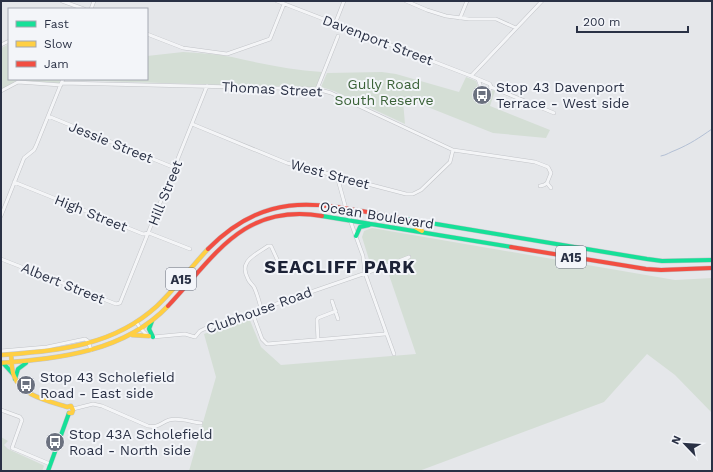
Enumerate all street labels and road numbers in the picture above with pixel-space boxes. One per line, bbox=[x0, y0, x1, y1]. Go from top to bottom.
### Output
street label: Davenport Street bbox=[320, 12, 436, 68]
street label: Thomas Street bbox=[221, 78, 323, 100]
street label: Jessie Street bbox=[67, 118, 156, 166]
street label: West Street bbox=[289, 156, 371, 192]
street label: Hill Street bbox=[145, 158, 185, 228]
street label: High Street bbox=[52, 191, 130, 235]
street label: Ocean Boulevard bbox=[319, 198, 435, 232]
road number: A15 bbox=[556, 246, 586, 268]
street label: Albert Street bbox=[19, 259, 107, 307]
road number: A15 bbox=[166, 268, 196, 290]
street label: Clubhouse Road bbox=[204, 283, 314, 337]

